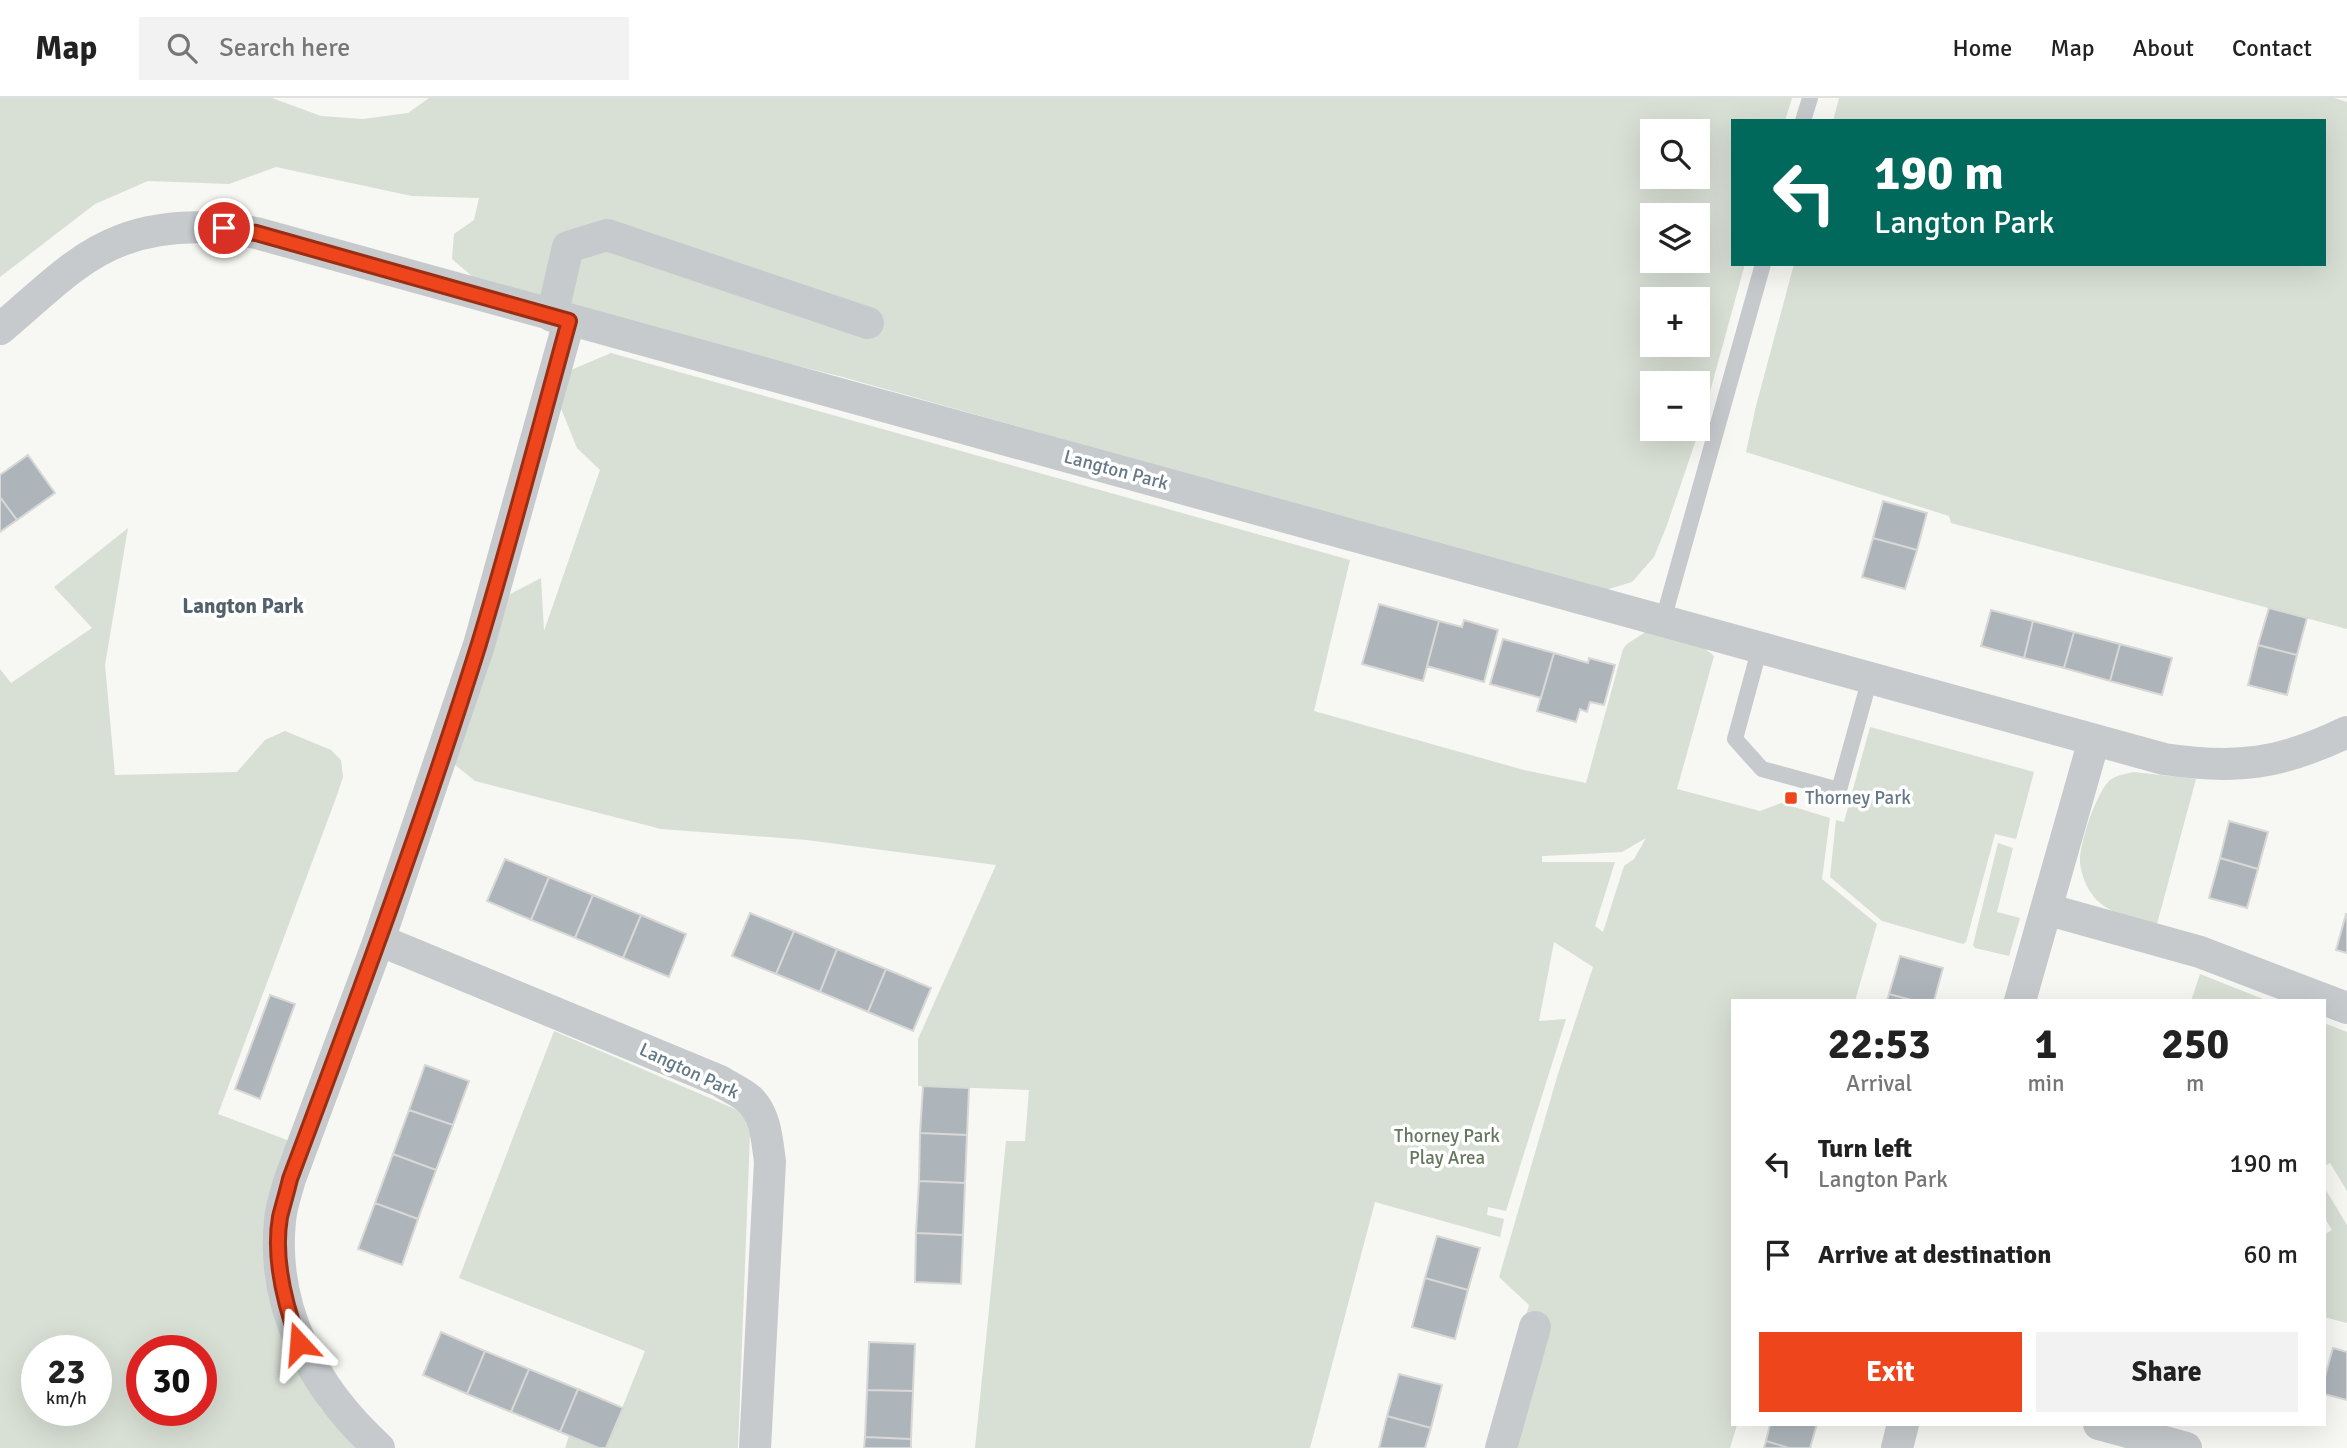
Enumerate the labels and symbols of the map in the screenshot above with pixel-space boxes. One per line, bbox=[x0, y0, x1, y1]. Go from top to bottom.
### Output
pin bbox=[194, 198, 254, 258]
street label: Langton Park bbox=[1061, 445, 1171, 496]
district label: Langton Park bbox=[182, 593, 304, 619]
place label: Thorney Park bbox=[1805, 786, 1911, 810]
marker: Thorney Park bbox=[1783, 790, 1799, 806]
street label: Langton Park bbox=[635, 1037, 743, 1105]
park label: Thorney Park Play Area bbox=[1394, 1124, 1500, 1170]
position arrow bbox=[262, 1306, 336, 1380]
speed limit sign: 30 bbox=[126, 1335, 217, 1426]

